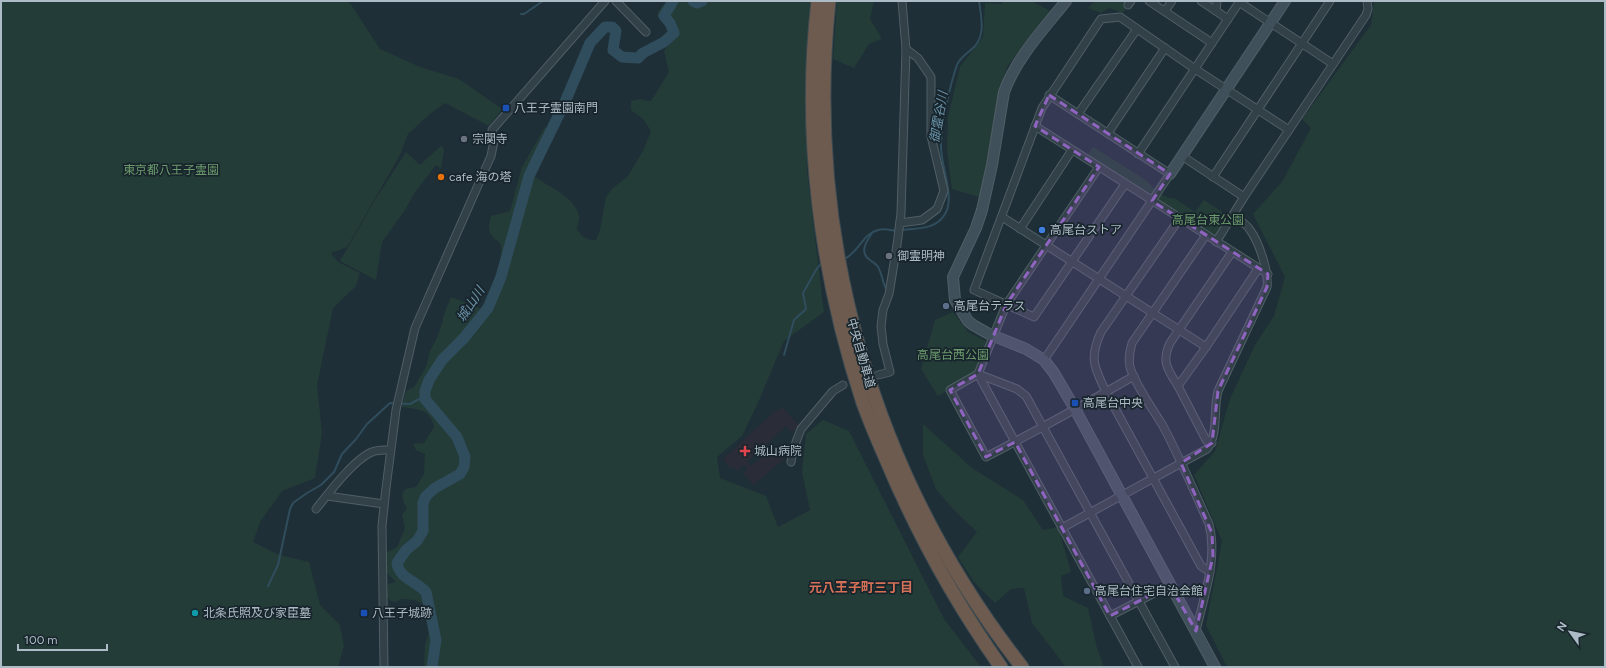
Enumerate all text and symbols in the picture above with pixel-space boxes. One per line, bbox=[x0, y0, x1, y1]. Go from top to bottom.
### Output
water label: 御霊谷川 bbox=[927, 88, 951, 144]
place label: 八王子霊園南門 bbox=[514, 101, 598, 115]
marker: 八王子霊園南門 bbox=[501, 103, 511, 113]
place label: 宗関寺 bbox=[472, 132, 508, 146]
marker: 宗関寺 bbox=[459, 134, 469, 144]
park label: 東京都八王子霊園 bbox=[123, 163, 219, 177]
place label: cafe 海の塔 bbox=[449, 170, 512, 184]
marker: cafe 海の塔 bbox=[436, 172, 446, 182]
park label: 高尾台東公園 bbox=[1172, 213, 1244, 227]
place label: 高尾台ストア bbox=[1050, 223, 1122, 237]
marker: 高尾台ストア bbox=[1037, 225, 1047, 235]
place label: 御霊明神 bbox=[897, 249, 945, 263]
marker: 御霊明神 bbox=[884, 251, 894, 261]
water label: 城山川 bbox=[454, 282, 488, 325]
place label: 高尾台テラス bbox=[954, 299, 1026, 313]
marker: 高尾台テラス bbox=[941, 301, 951, 311]
street label: 中央自動車道 bbox=[844, 316, 878, 390]
park label: 高尾台西公園 bbox=[917, 348, 989, 362]
place label: 高尾台中央 bbox=[1083, 396, 1143, 410]
marker: 高尾台中央 bbox=[1070, 398, 1080, 408]
place label: 城山病院 bbox=[754, 444, 802, 458]
marker: 城山病院 bbox=[739, 445, 751, 457]
district label: 元八王子町三丁目 bbox=[809, 580, 913, 595]
place label: 高尾台住宅自治会館 bbox=[1095, 584, 1203, 598]
marker: 高尾台住宅自治会館 bbox=[1082, 586, 1092, 596]
place label: 北条氏照及び家臣墓 bbox=[203, 606, 311, 620]
place label: 八王子城跡 bbox=[372, 606, 432, 620]
marker: 北条氏照及び家臣墓 bbox=[190, 608, 200, 618]
marker: 八王子城跡 bbox=[359, 608, 369, 618]
north arrow bbox=[1550, 612, 1590, 652]
text: N bbox=[1554, 620, 1570, 634]
scale bar bbox=[18, 626, 107, 652]
text: 100 m bbox=[24, 633, 58, 647]

